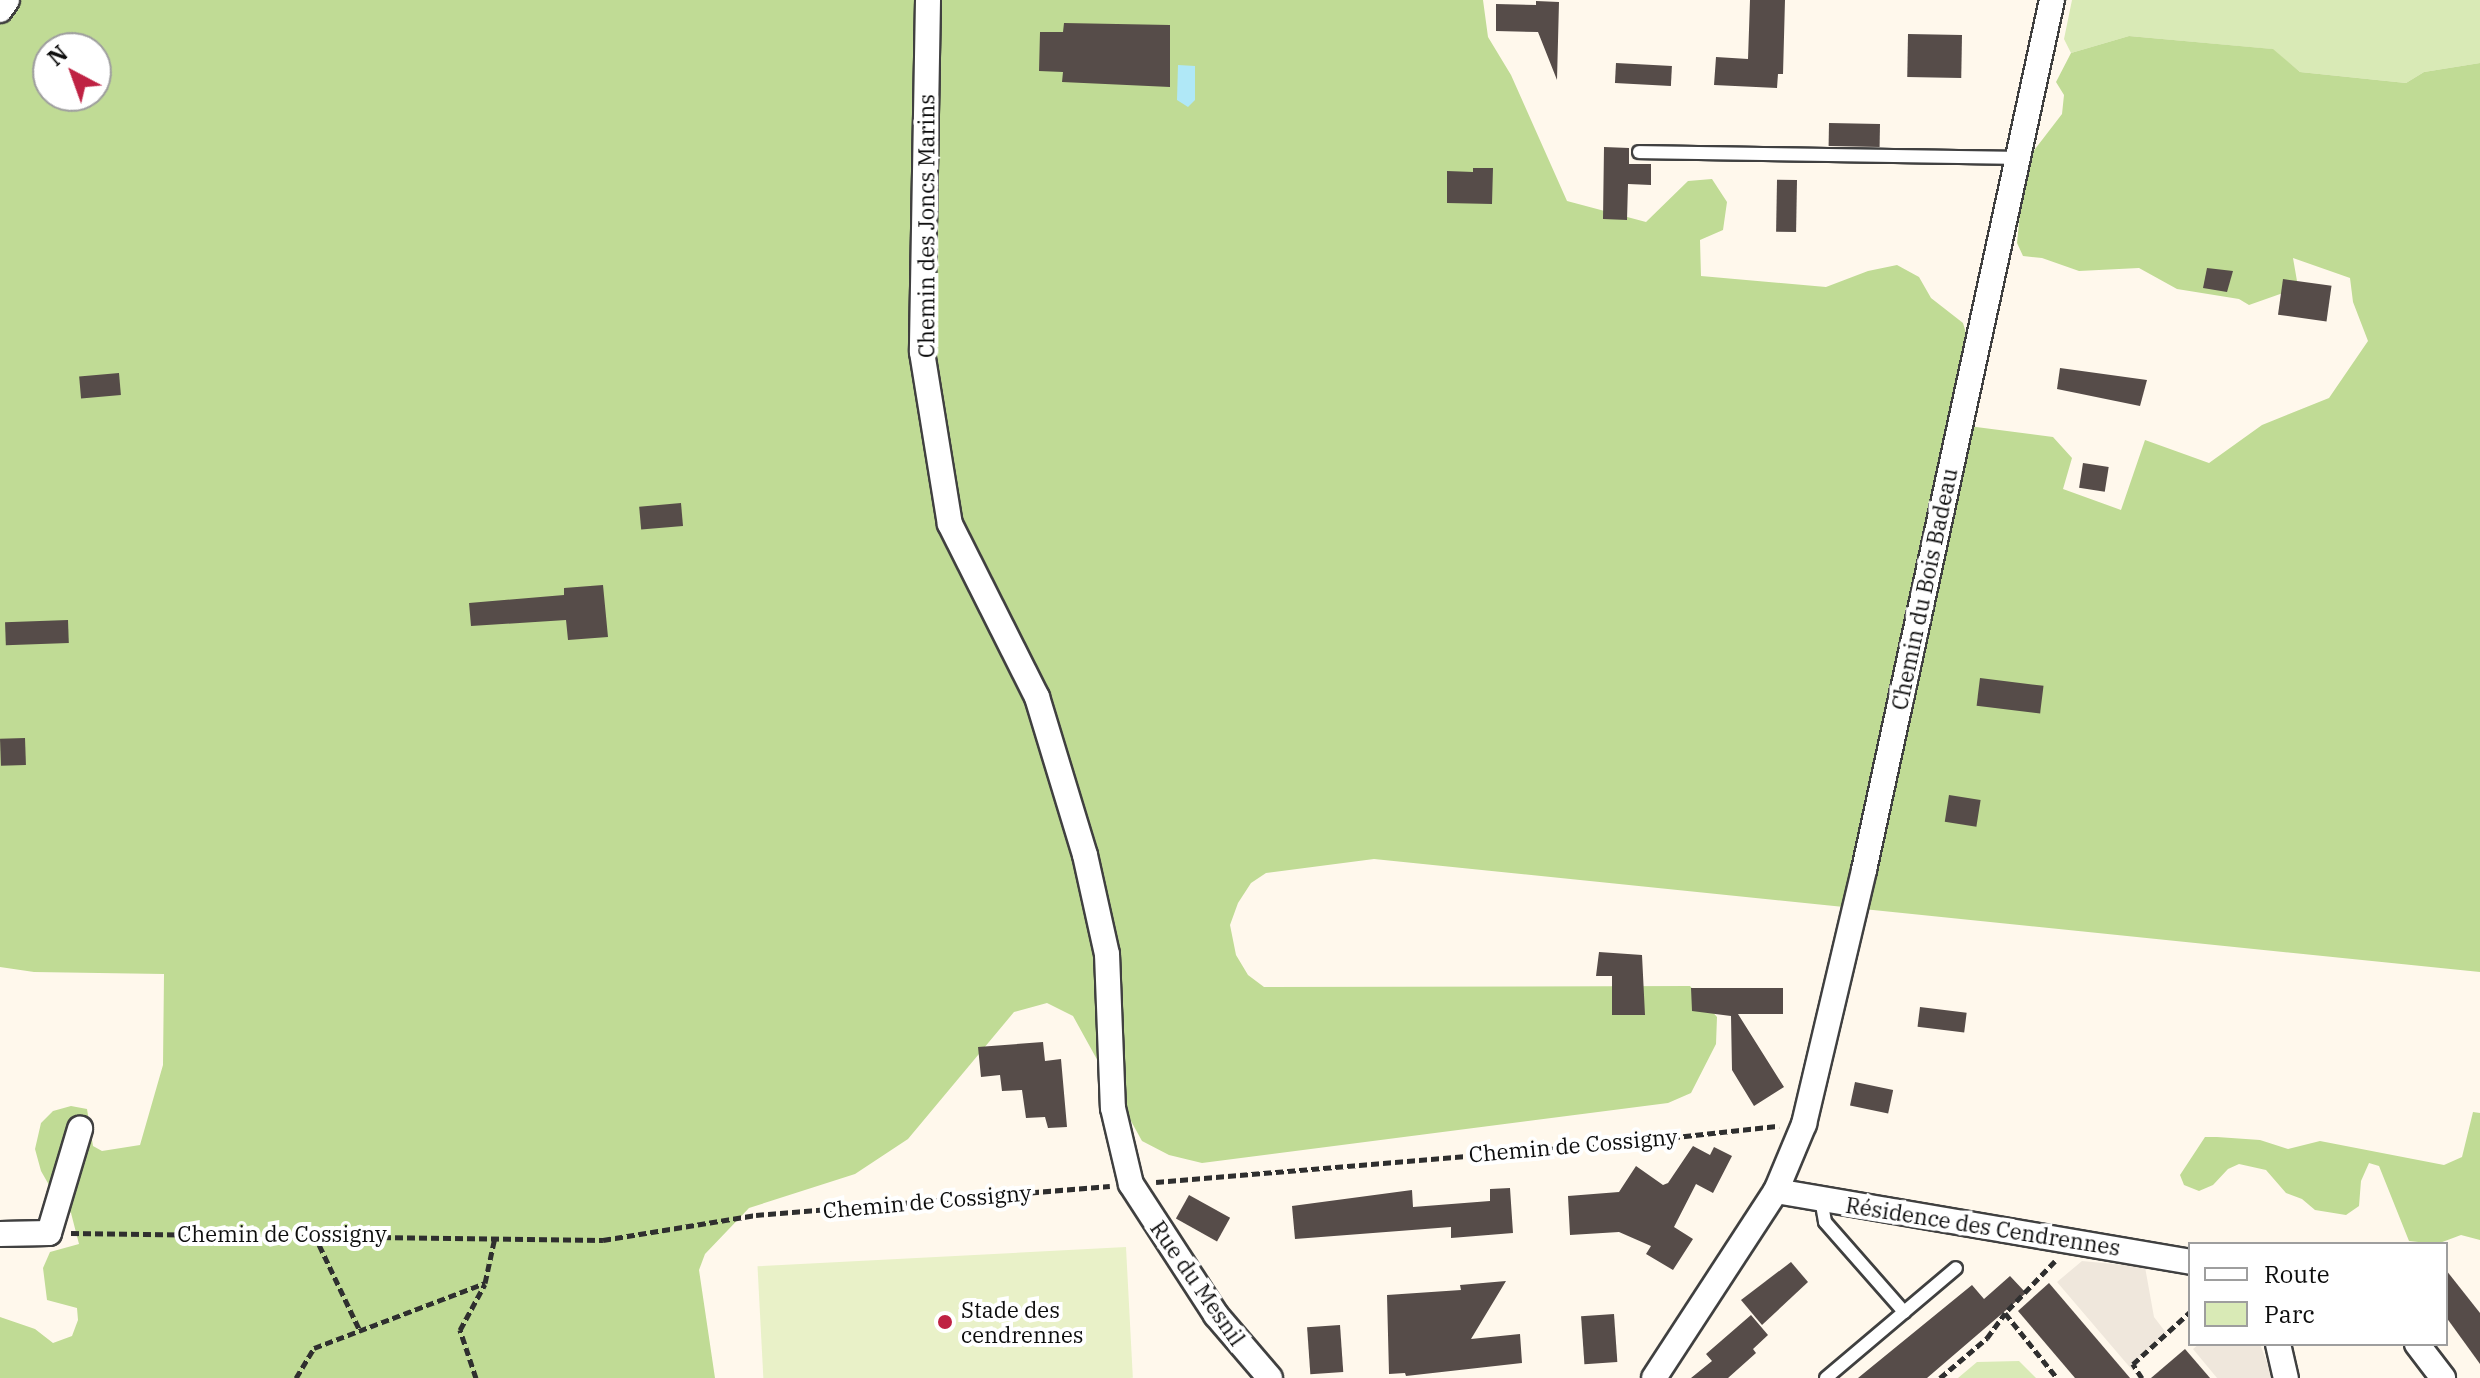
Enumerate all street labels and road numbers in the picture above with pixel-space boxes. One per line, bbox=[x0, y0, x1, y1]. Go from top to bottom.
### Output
street label: Chemin des Joncs Marins bbox=[913, 94, 939, 358]
street label: Chemin du Bois Badeau bbox=[1885, 466, 1963, 712]
street label: Chemin de Cossigny bbox=[1468, 1123, 1678, 1167]
street label: Chemin de Cossigny bbox=[822, 1179, 1032, 1223]
street label: Résidence des Cendrennes bbox=[1844, 1191, 2122, 1261]
street label: Rue du Mesnil bbox=[1145, 1215, 1251, 1351]
street label: Chemin de Cossigny bbox=[177, 1221, 387, 1247]

